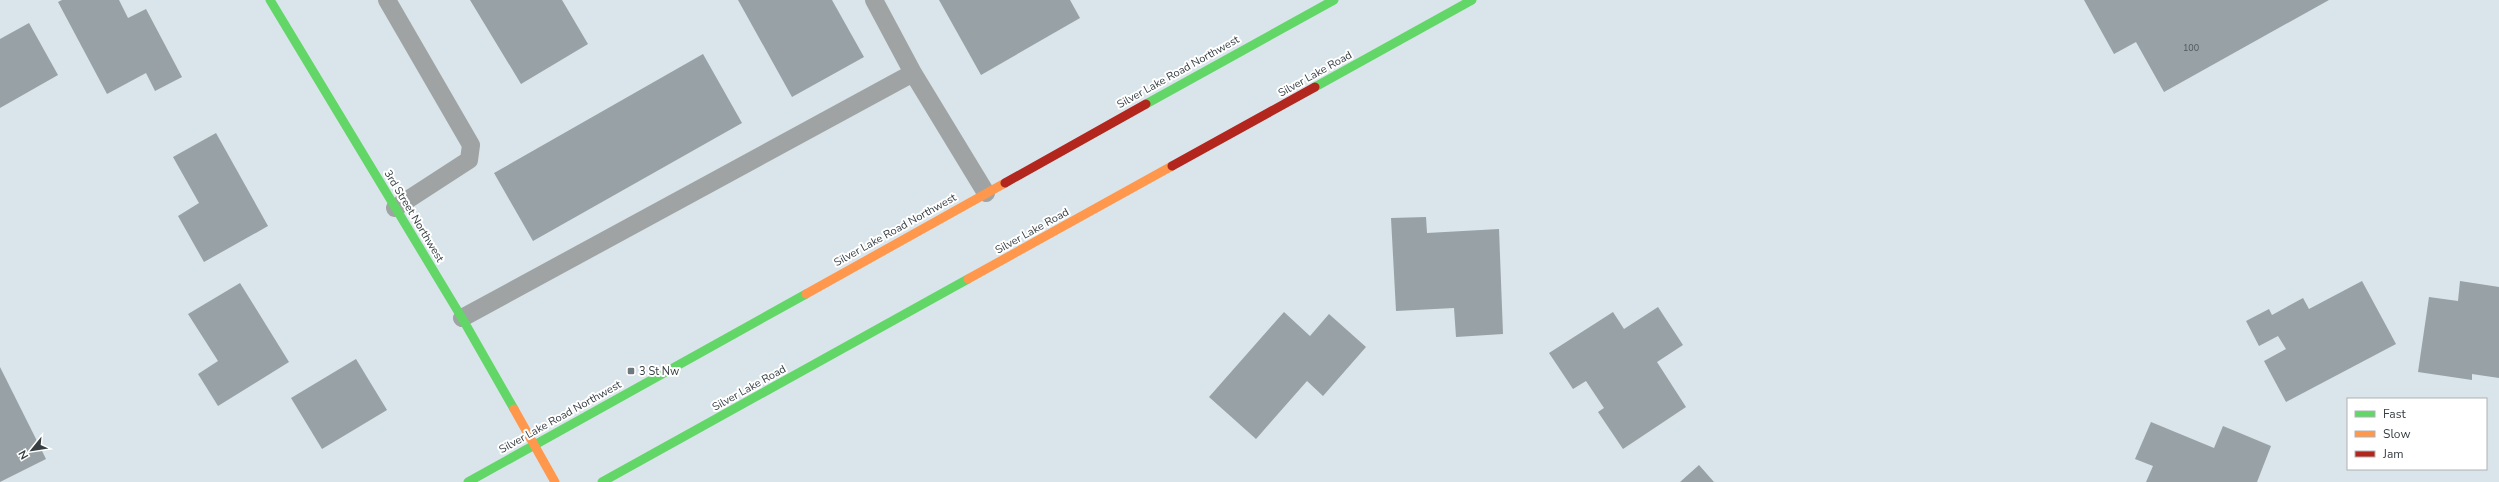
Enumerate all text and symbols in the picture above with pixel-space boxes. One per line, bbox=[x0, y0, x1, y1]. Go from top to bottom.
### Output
street label: Silver Lake Road Northwest bbox=[1114, 32, 1242, 112]
house number: 100 bbox=[2183, 42, 2199, 54]
street label: Silver Lake Road bbox=[1275, 48, 1355, 100]
street label: 3rd Street Northwest bbox=[380, 167, 448, 265]
street label: Silver Lake Road Northwest bbox=[831, 190, 959, 270]
street label: Silver Lake Road bbox=[992, 205, 1072, 257]
street label: Silver Lake Road bbox=[709, 362, 789, 414]
place label: 3 St Nw bbox=[639, 364, 679, 379]
marker: 3 St Nw bbox=[626, 366, 636, 376]
street label: Silver Lake Road Northwest bbox=[496, 377, 624, 457]
legend bbox=[2347, 398, 2487, 470]
text: Fast bbox=[2383, 406, 2406, 422]
text: Slow bbox=[2383, 426, 2411, 442]
north arrow bbox=[12, 430, 52, 470]
text: Jam bbox=[2382, 446, 2404, 462]
text: N bbox=[15, 447, 32, 462]

